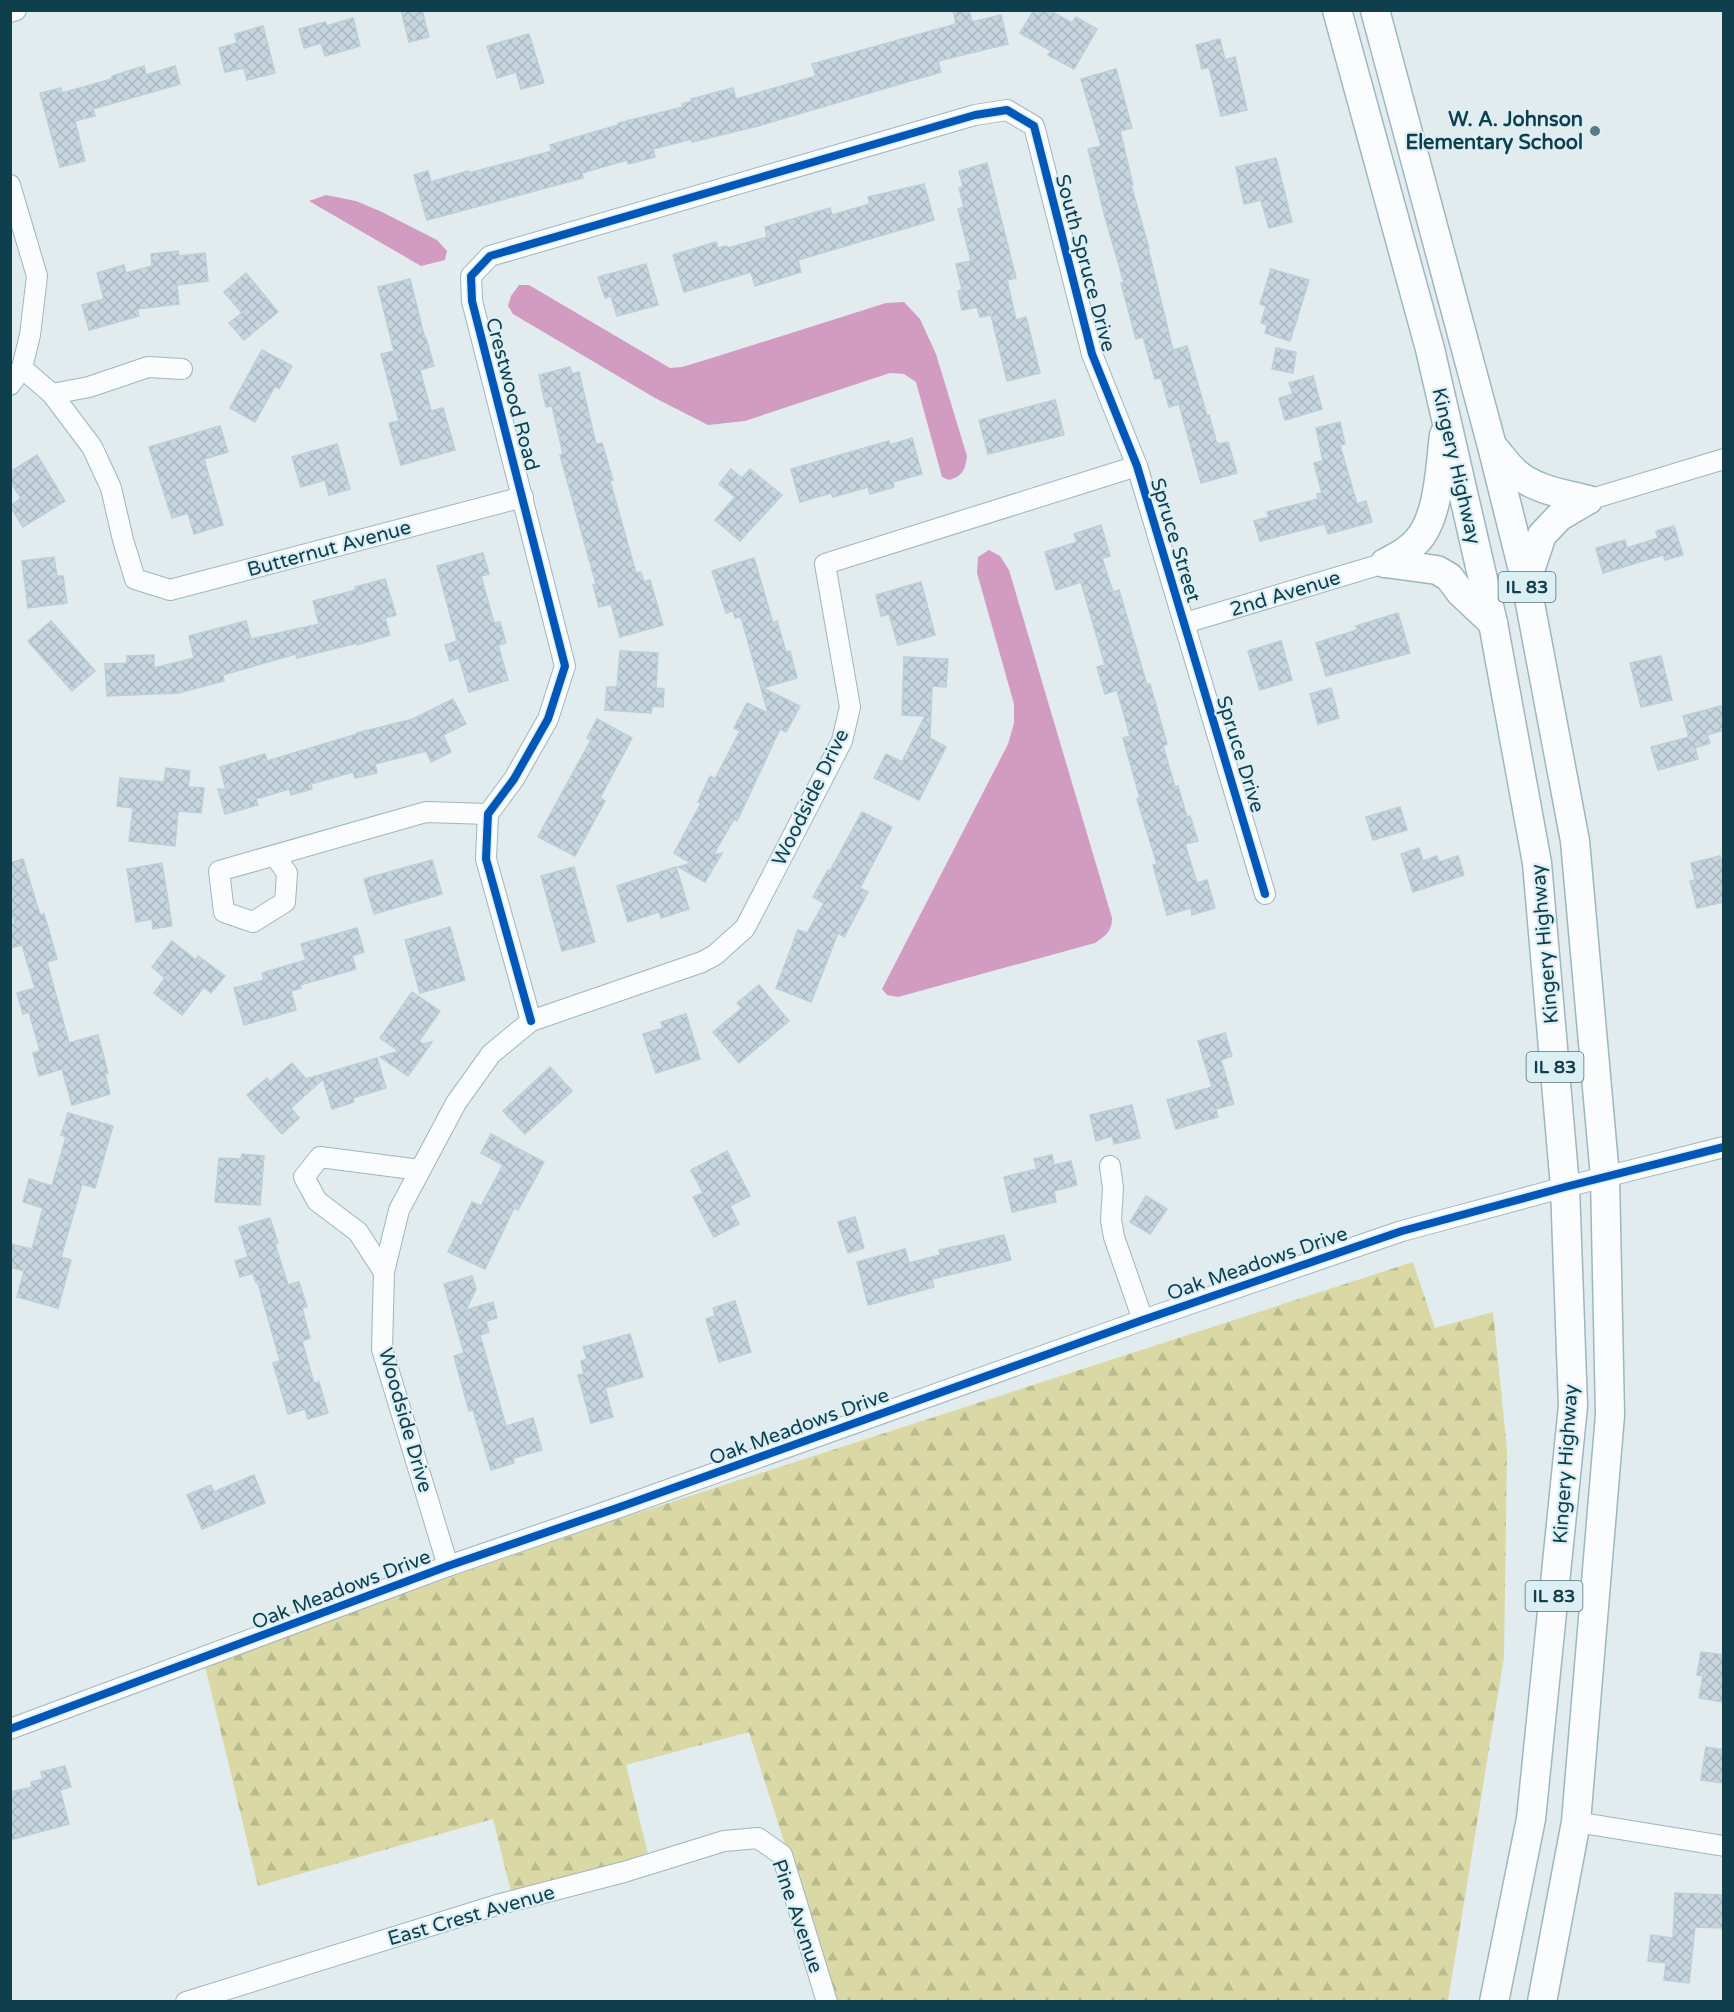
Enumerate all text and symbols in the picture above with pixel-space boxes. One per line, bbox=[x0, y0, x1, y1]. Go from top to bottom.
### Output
place label: W. A. Johnson Elementary School bbox=[1405, 108, 1583, 155]
marker: W. A. Johnson Elementary School bbox=[1588, 124, 1602, 138]
street label: South Spruce Drive bbox=[1050, 172, 1120, 355]
street label: Crestwood Road bbox=[480, 315, 544, 473]
street label: Kingery Highway bbox=[1426, 386, 1486, 547]
street label: Spruce Street bbox=[1145, 475, 1205, 606]
street label: Butternut Avenue bbox=[245, 516, 414, 582]
street label: 2nd Avenue bbox=[1227, 566, 1343, 622]
road number: IL 83 bbox=[1498, 572, 1556, 602]
street label: Spruce Drive bbox=[1211, 693, 1269, 816]
street label: Woodside Drive bbox=[767, 725, 854, 870]
street label: Kingery Highway bbox=[1526, 863, 1564, 1025]
road number: IL 83 bbox=[1526, 1052, 1584, 1082]
street label: Oak Meadows Drive bbox=[1164, 1222, 1351, 1306]
street label: Woodside Drive bbox=[373, 1345, 437, 1495]
street label: Oak Meadows Drive bbox=[706, 1383, 892, 1471]
street label: Kingery Highway bbox=[1548, 1383, 1584, 1545]
street label: Oak Meadows Drive bbox=[249, 1545, 434, 1635]
road number: IL 83 bbox=[1526, 1581, 1582, 1611]
street label: Pine Avenue bbox=[766, 1856, 828, 1976]
street label: East Crest Avenue bbox=[385, 1881, 558, 1951]

